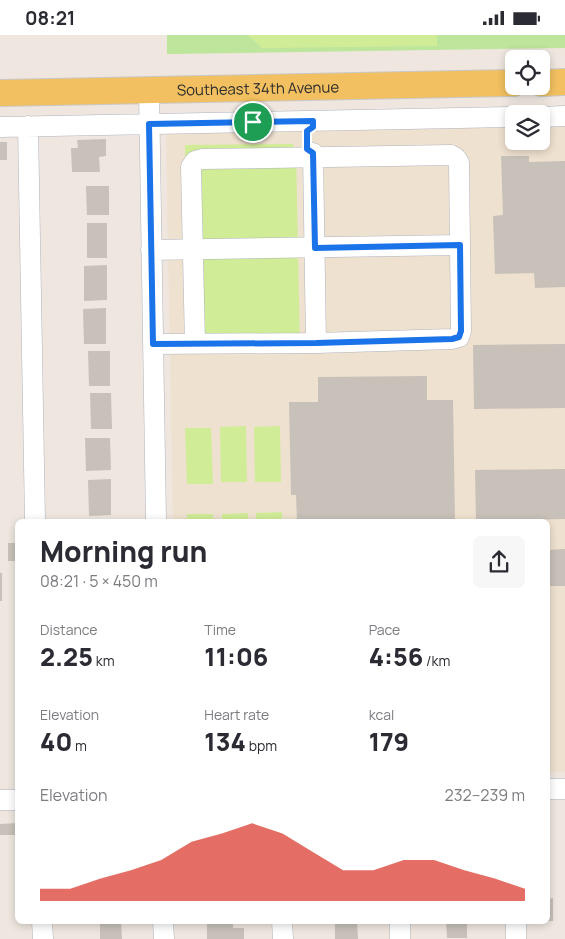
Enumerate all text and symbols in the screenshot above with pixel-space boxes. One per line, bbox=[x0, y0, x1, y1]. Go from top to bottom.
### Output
text: 08:21 bbox=[25, 5, 75, 31]
map controls bbox=[505, 50, 550, 150]
button: locate bbox=[505, 50, 550, 95]
street label: Southeast 34th Avenue bbox=[177, 76, 340, 100]
pin bbox=[232, 101, 274, 143]
button: layers bbox=[505, 105, 550, 150]
icon: arrive bbox=[239, 108, 267, 136]
text: Morning run bbox=[40, 532, 207, 570]
button: share bbox=[473, 536, 525, 588]
text: 08:21 · 5 × 450 m bbox=[40, 570, 158, 592]
text: Distance bbox=[40, 620, 97, 639]
text: Time bbox=[204, 620, 236, 639]
text: Pace bbox=[369, 620, 400, 639]
text: 2.25 bbox=[40, 639, 93, 674]
text: 11:06 bbox=[204, 639, 268, 674]
text: 4:56 bbox=[369, 639, 423, 674]
text: km bbox=[93, 651, 115, 670]
text: /km bbox=[423, 651, 450, 670]
text: Elevation bbox=[40, 705, 99, 724]
text: Heart rate bbox=[204, 705, 269, 724]
text: kcal bbox=[369, 705, 394, 724]
text: 40 bbox=[40, 724, 72, 759]
text: 134 bbox=[204, 724, 246, 759]
text: 179 bbox=[369, 724, 409, 759]
text: m bbox=[72, 736, 87, 755]
text: bpm bbox=[246, 736, 277, 755]
text: Elevation bbox=[40, 784, 108, 806]
text: 232–239 m bbox=[445, 784, 525, 806]

